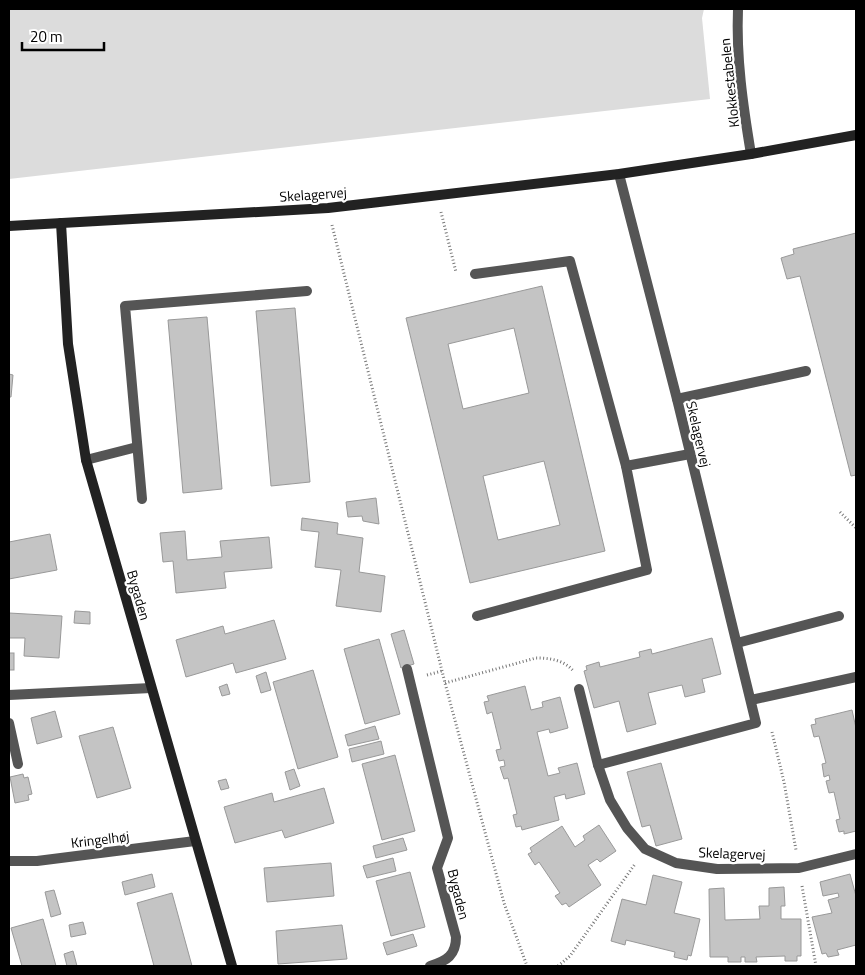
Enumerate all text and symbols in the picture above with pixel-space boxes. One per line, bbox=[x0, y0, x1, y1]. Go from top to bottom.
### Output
scale bar bbox=[22, 20, 105, 52]
text: 20 m bbox=[30, 25, 63, 48]
street label: Klokkestabelen bbox=[714, 37, 744, 129]
street label: Skelagervej bbox=[279, 181, 347, 207]
street label: Skelagervej bbox=[681, 399, 717, 469]
street label: Bygaden bbox=[122, 567, 156, 623]
street label: Kringelhøj bbox=[70, 825, 130, 853]
street label: Skelagervej bbox=[698, 841, 766, 865]
street label: Bygaden bbox=[443, 867, 475, 921]

